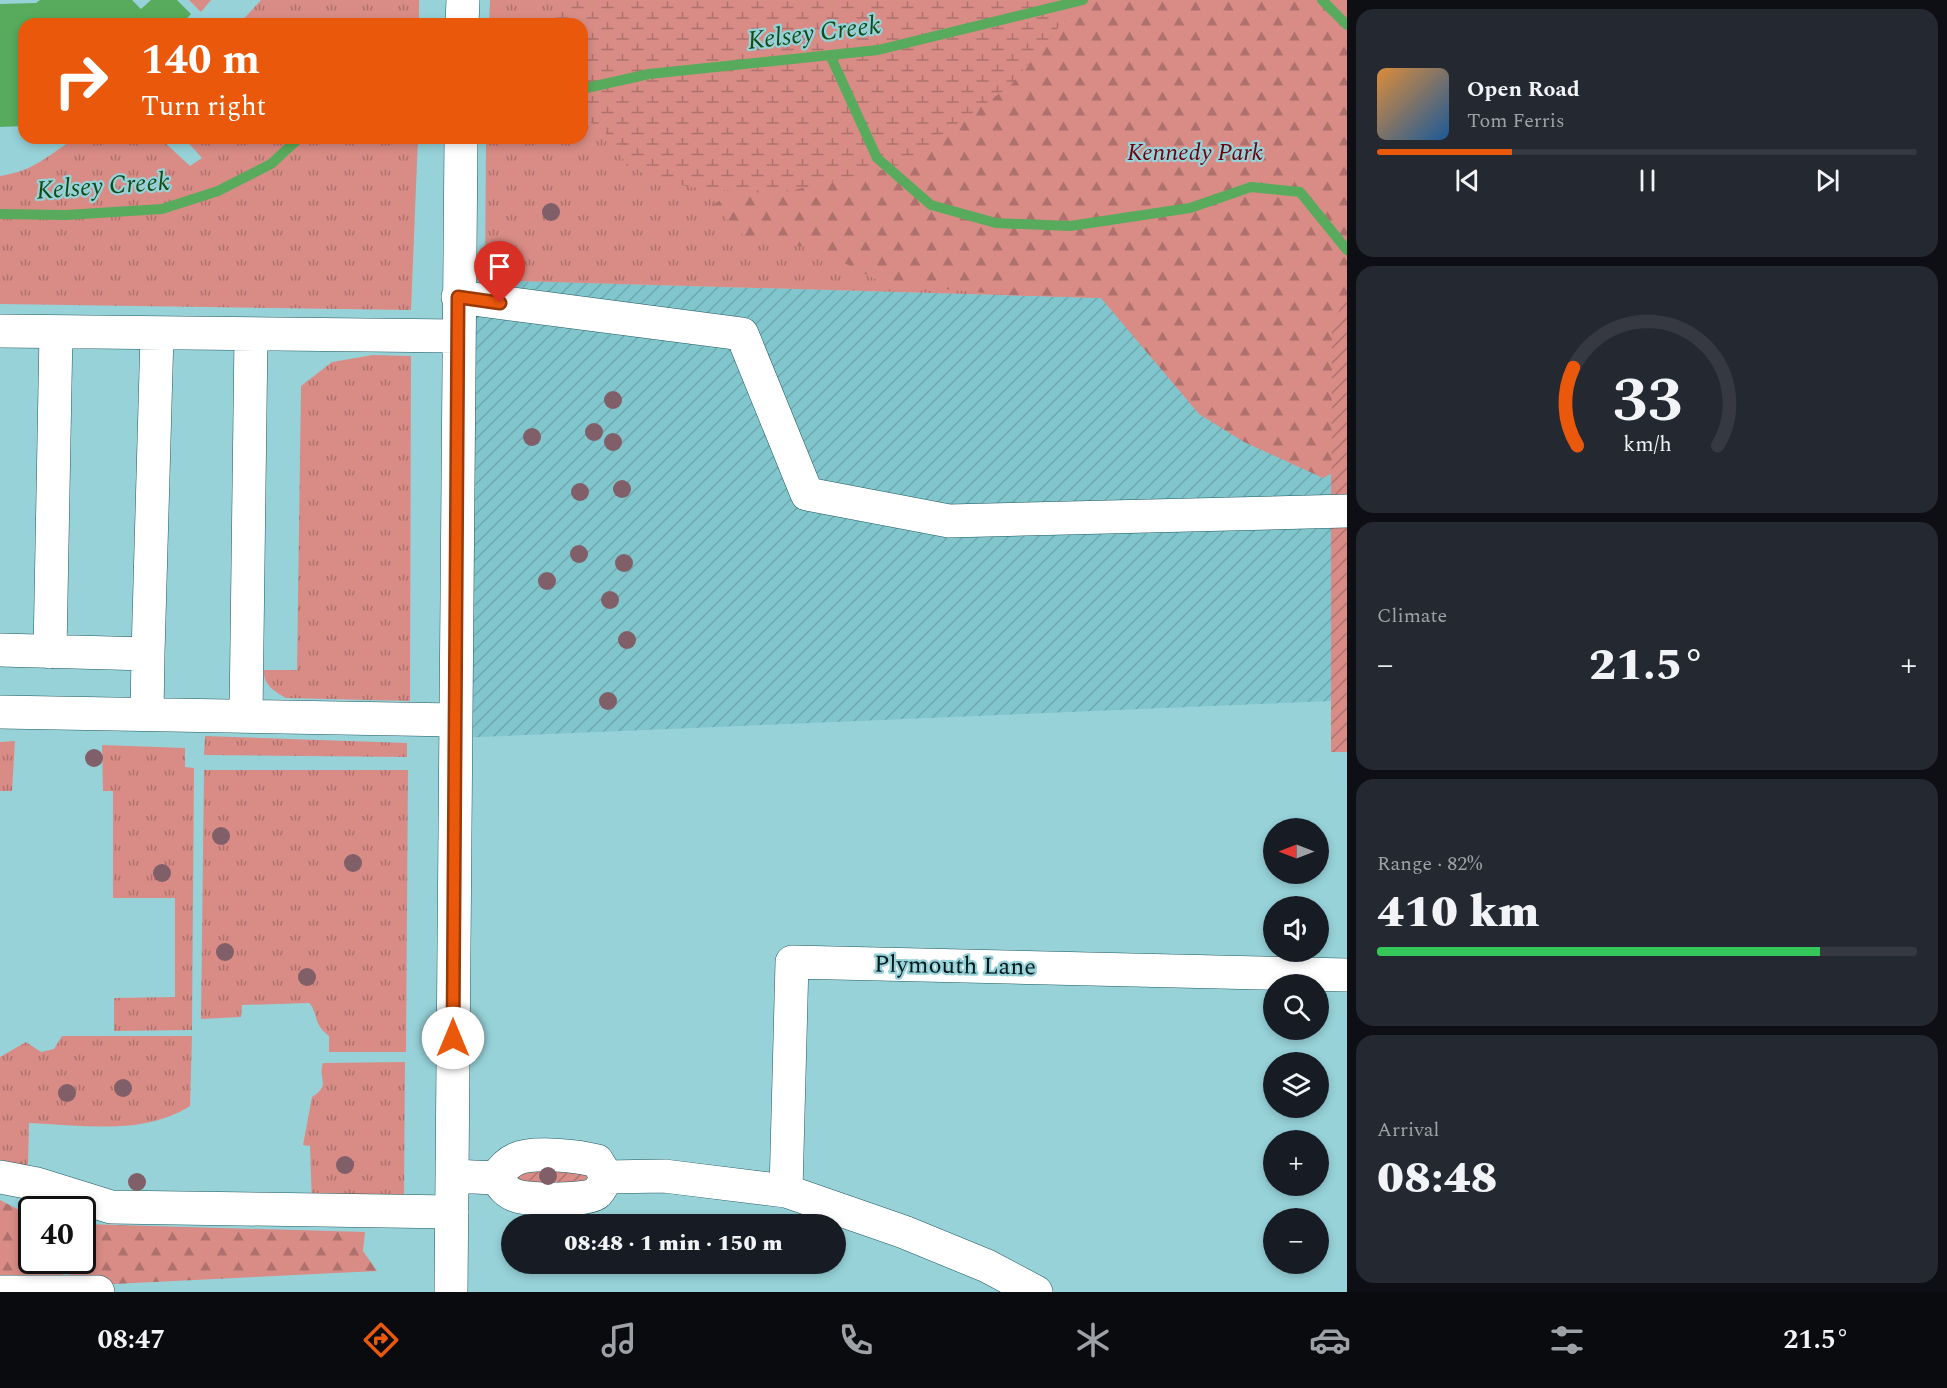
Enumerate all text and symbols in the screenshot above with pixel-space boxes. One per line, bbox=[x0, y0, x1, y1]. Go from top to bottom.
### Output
water label: Kelsey Creek bbox=[745, 5, 883, 61]
text: 140 m bbox=[141, 29, 260, 92]
icon: right bbox=[42, 42, 120, 120]
text: Open Road bbox=[1467, 73, 1580, 106]
text: Turn right bbox=[141, 86, 266, 128]
text: Tom Ferris bbox=[1467, 106, 1565, 136]
park label: Kennedy Park bbox=[1127, 135, 1263, 171]
water label: Kelsey Creek bbox=[35, 161, 171, 211]
icon: previous bbox=[1451, 164, 1484, 197]
icon: pause bbox=[1631, 164, 1664, 197]
icon: next bbox=[1811, 164, 1844, 197]
pin bbox=[474, 241, 525, 303]
icon: arrive bbox=[483, 250, 516, 283]
text: 33 bbox=[1612, 355, 1682, 450]
text: km/h bbox=[1623, 429, 1671, 462]
text: Climate bbox=[1377, 601, 1447, 631]
text: 21.5° bbox=[1589, 631, 1705, 700]
text: − bbox=[1377, 640, 1394, 690]
text: + bbox=[1900, 640, 1917, 690]
north arrow bbox=[1263, 818, 1329, 884]
map controls bbox=[1263, 818, 1329, 1274]
text: Range · 82% bbox=[1377, 849, 1482, 879]
text: 410 km bbox=[1377, 878, 1539, 947]
button: sound bbox=[1263, 896, 1329, 962]
street label: Plymouth Lane bbox=[874, 947, 1036, 985]
button: search bbox=[1263, 974, 1329, 1040]
position arrow bbox=[421, 1006, 485, 1070]
button: layers bbox=[1263, 1052, 1329, 1118]
text: Arrival bbox=[1377, 1115, 1439, 1145]
button: + bbox=[1263, 1130, 1329, 1196]
text: 08:48 bbox=[1377, 1144, 1498, 1213]
speed limit sign: 40 bbox=[18, 1196, 96, 1274]
button: − bbox=[1263, 1208, 1329, 1274]
text: 08:48 · 1 min · 150 m bbox=[564, 1227, 783, 1260]
text: 08:47 bbox=[98, 1319, 165, 1361]
icon: directions bbox=[360, 1319, 402, 1361]
icon: music bbox=[598, 1319, 640, 1361]
icon: phone bbox=[835, 1319, 877, 1361]
icon: climate bbox=[1072, 1319, 1114, 1361]
icon: car bbox=[1309, 1319, 1351, 1361]
icon: filters bbox=[1546, 1319, 1588, 1361]
text: 21.5° bbox=[1783, 1319, 1849, 1361]

